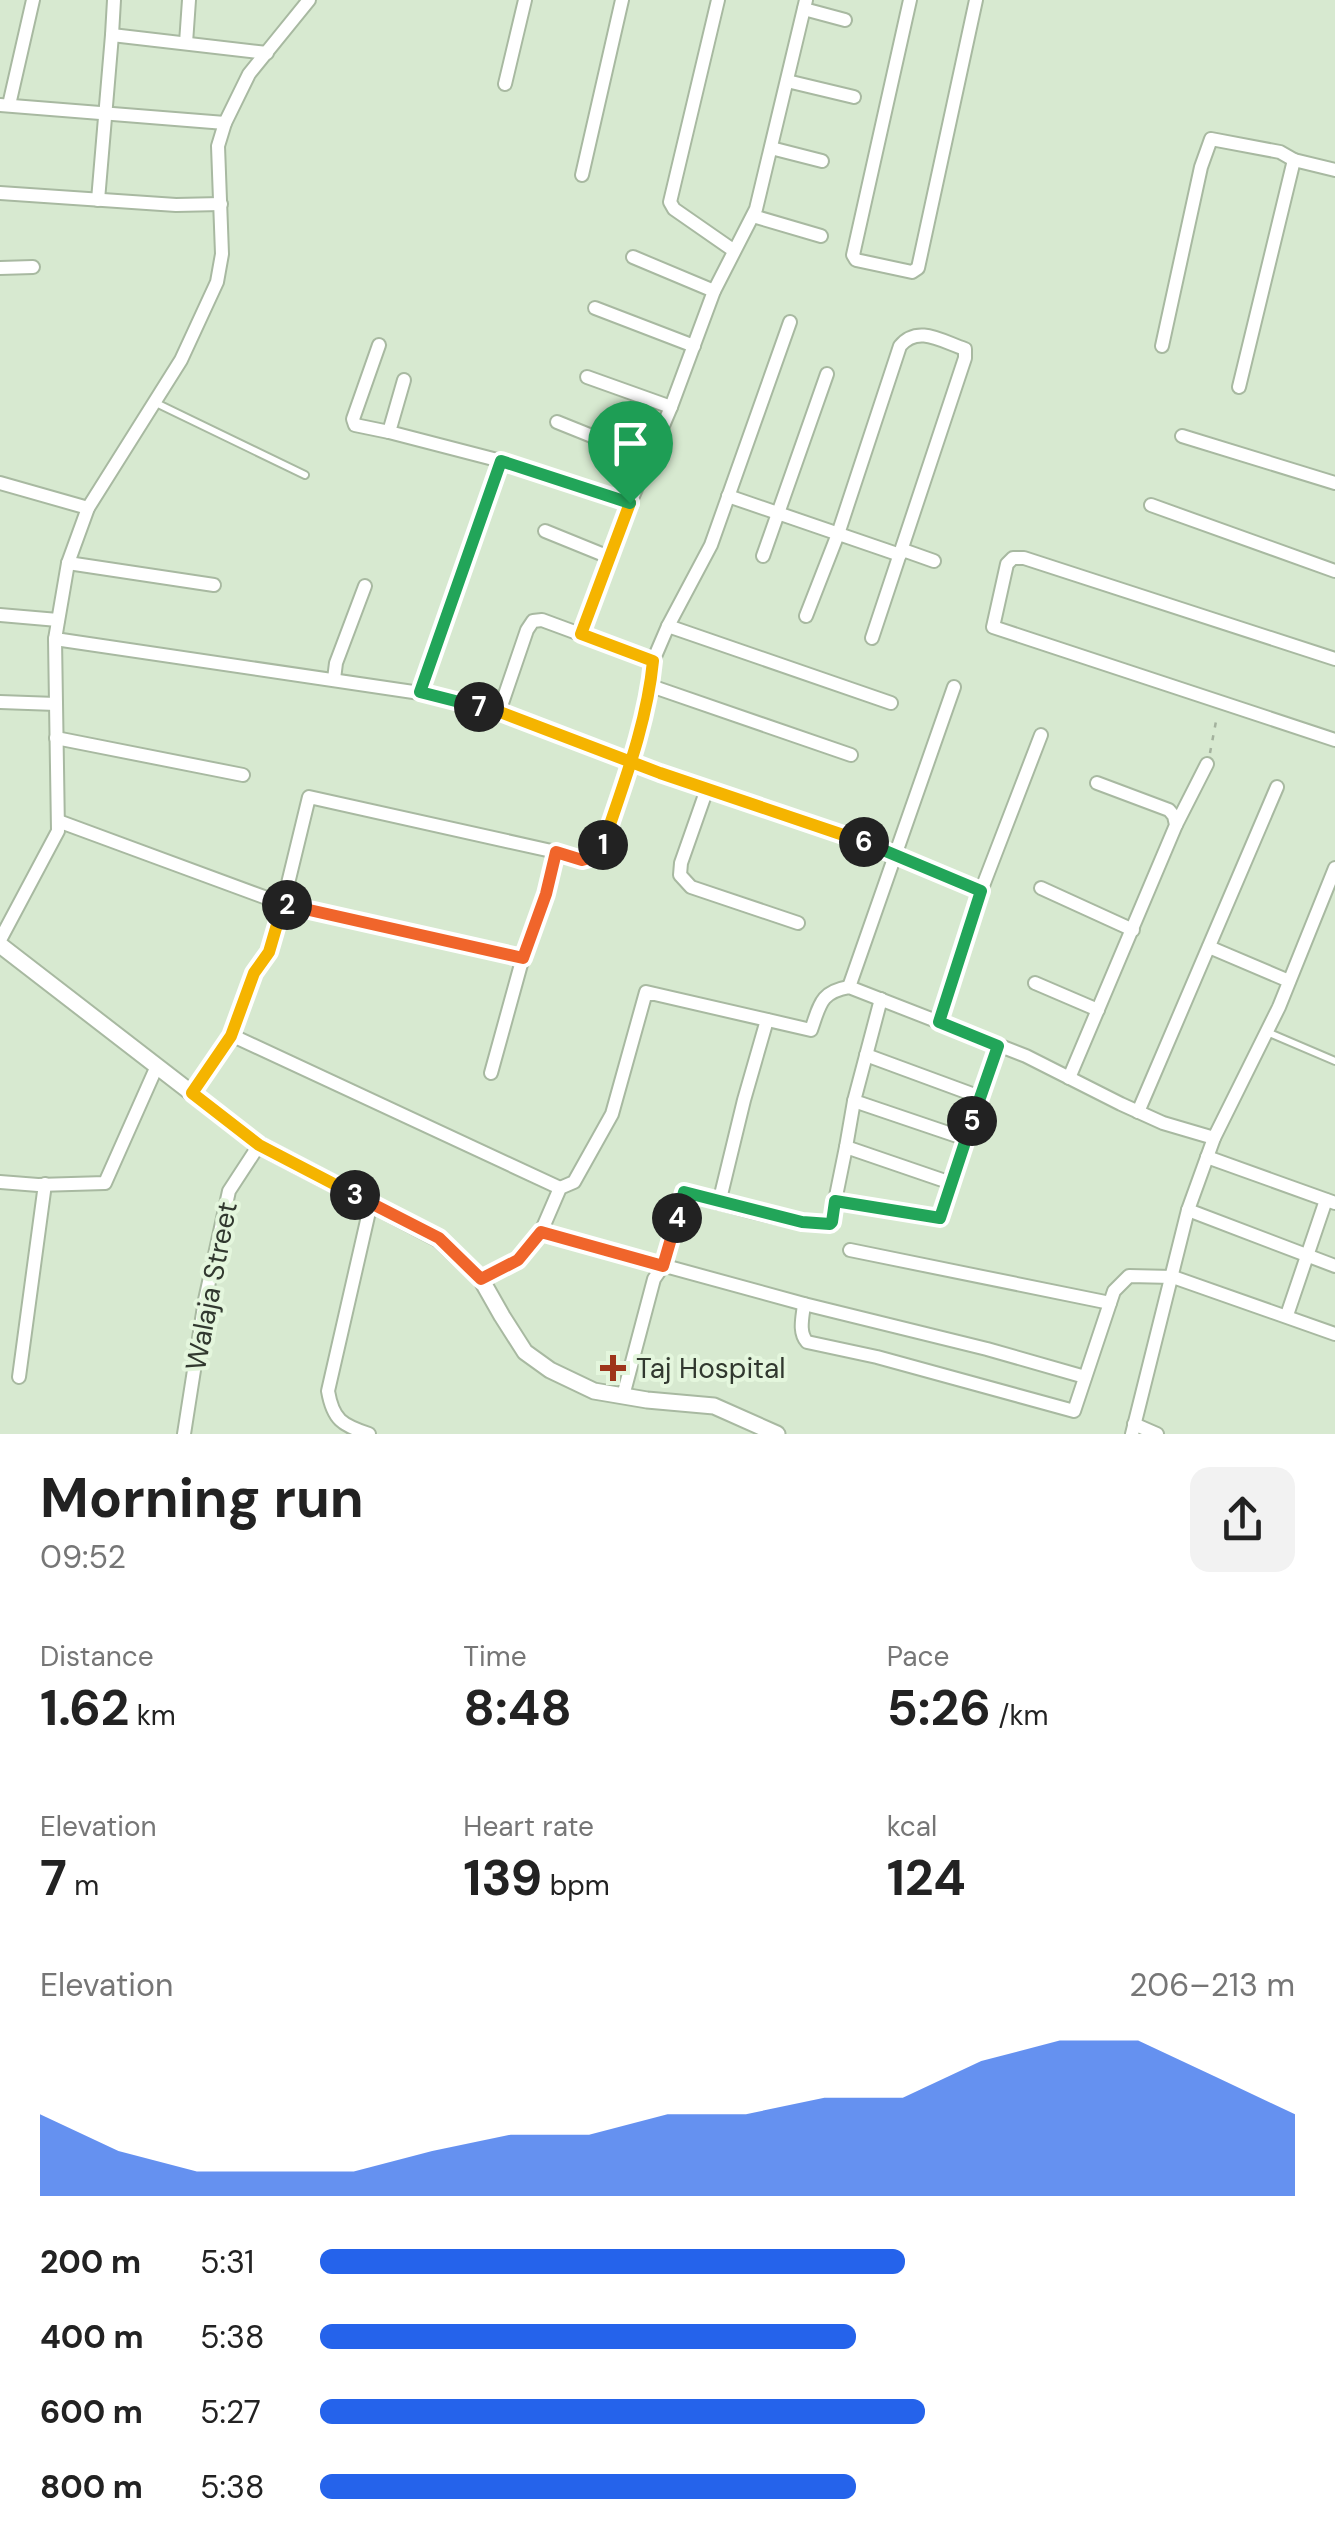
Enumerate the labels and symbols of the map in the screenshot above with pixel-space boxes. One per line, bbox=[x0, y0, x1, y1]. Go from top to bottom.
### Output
pin bbox=[588, 401, 673, 504]
pin: 7 bbox=[454, 682, 504, 732]
pin: 6 bbox=[839, 817, 889, 867]
pin: 1 bbox=[578, 820, 628, 870]
pin: 2 bbox=[262, 880, 312, 930]
pin: 5 bbox=[947, 1096, 997, 1146]
pin: 3 bbox=[330, 1170, 380, 1220]
pin: 4 bbox=[652, 1193, 702, 1243]
street label: Walaja Street bbox=[177, 1198, 246, 1374]
place label: Taj Hospital bbox=[636, 1350, 786, 1387]
marker: Taj Hospital bbox=[600, 1355, 626, 1381]

